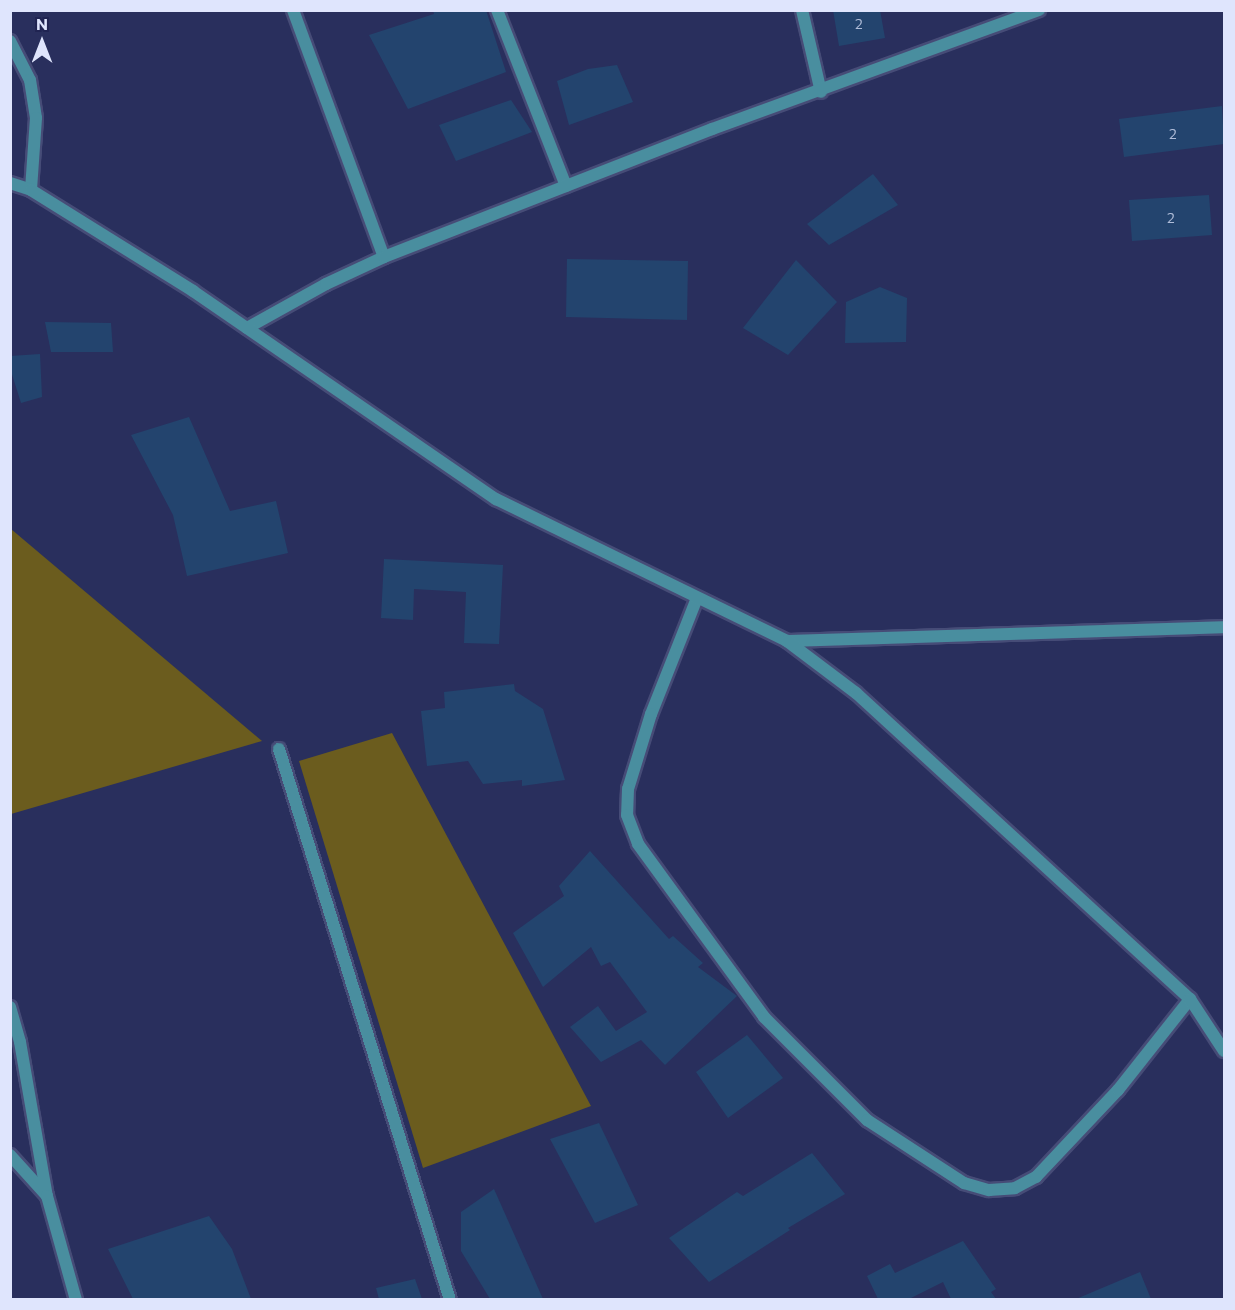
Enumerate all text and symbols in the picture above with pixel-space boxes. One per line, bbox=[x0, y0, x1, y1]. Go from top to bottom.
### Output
north arrow bbox=[12, 12, 72, 72]
text: N bbox=[36, 14, 48, 33]
house number: 2 bbox=[855, 16, 863, 32]
house number: 2 bbox=[1169, 126, 1177, 142]
house number: 2 bbox=[1167, 210, 1175, 226]

